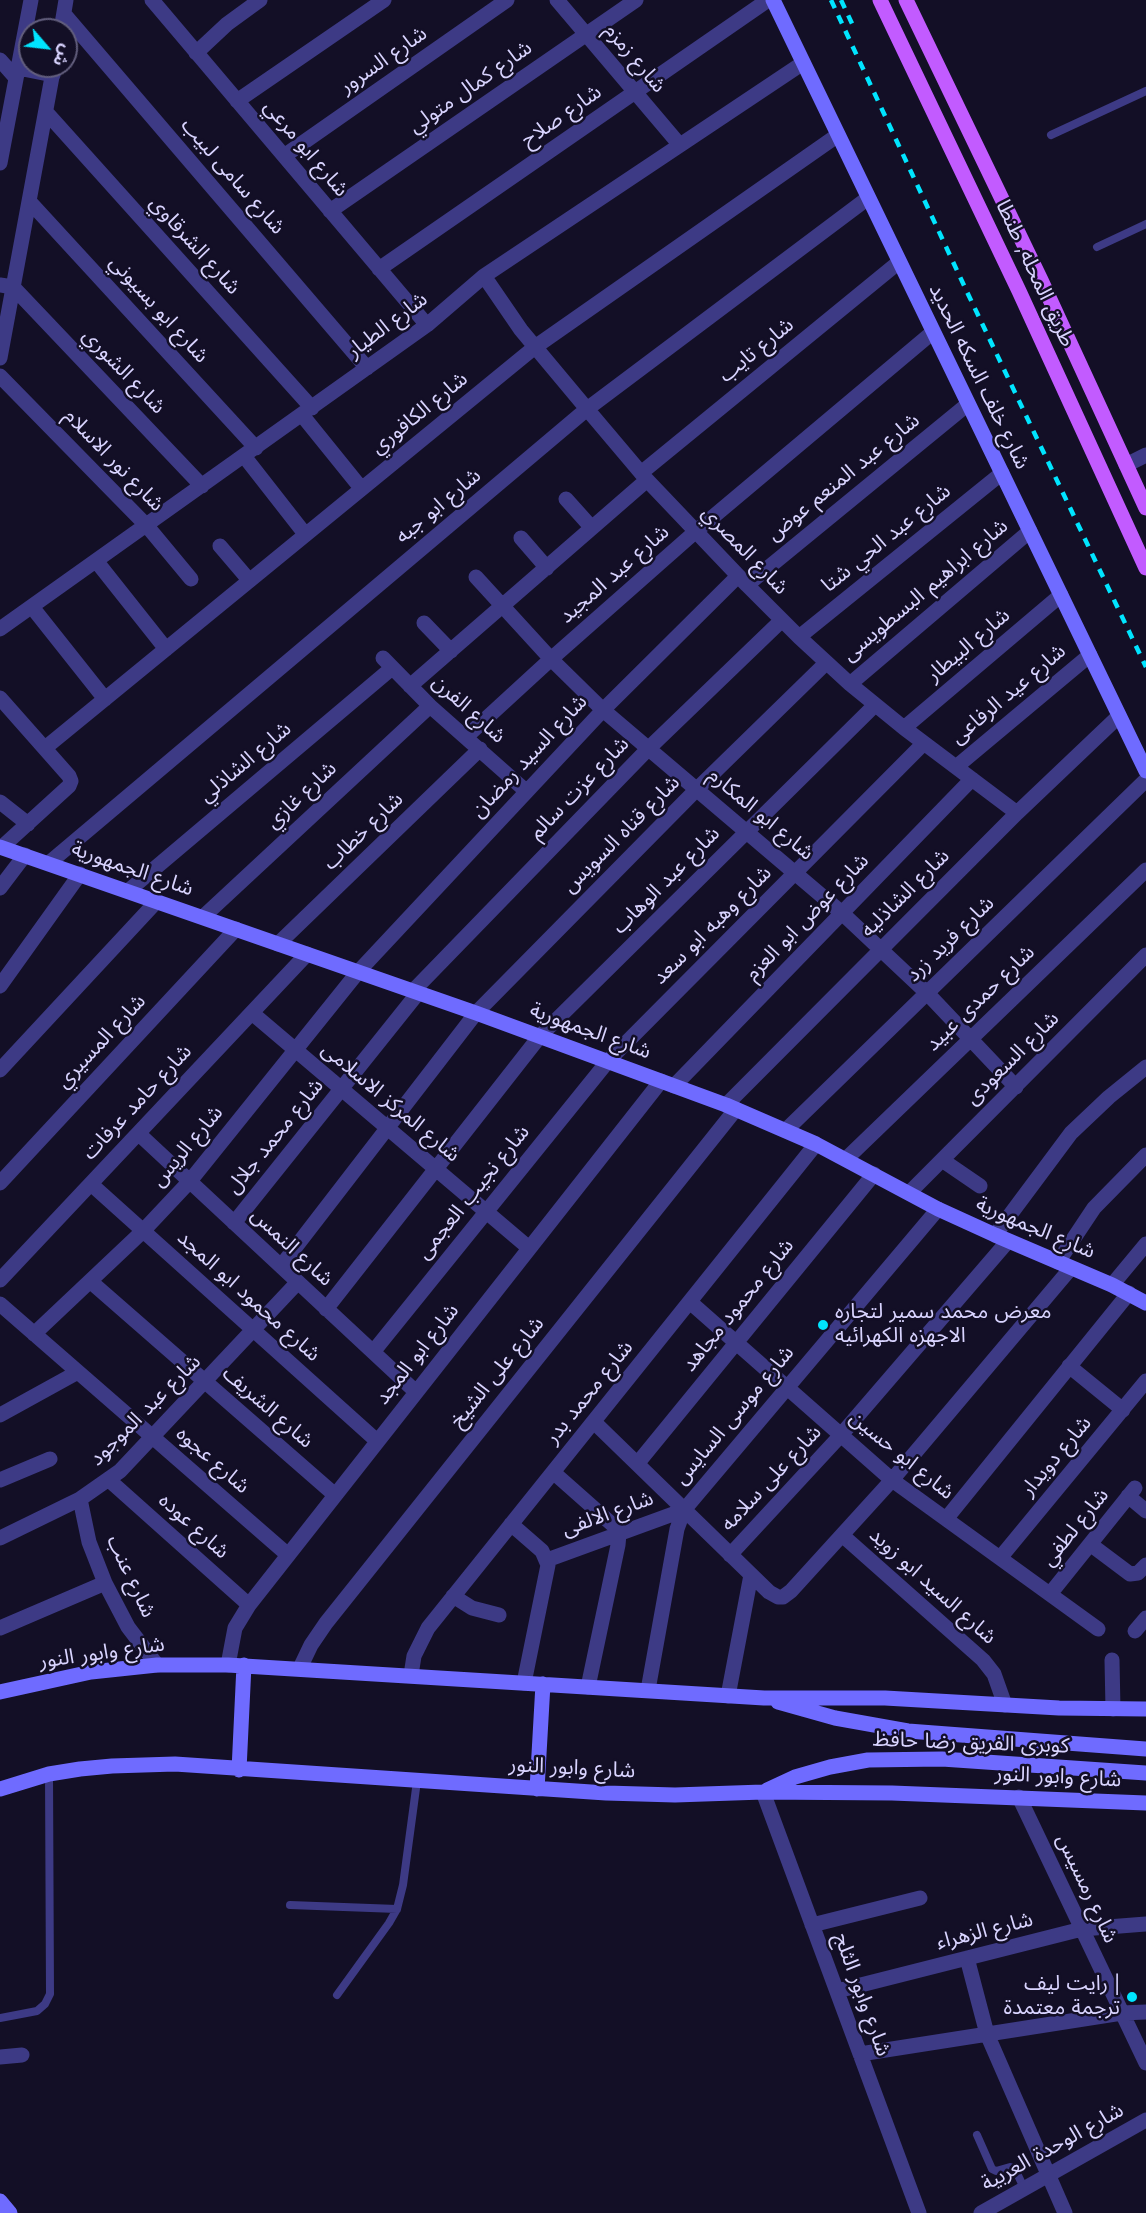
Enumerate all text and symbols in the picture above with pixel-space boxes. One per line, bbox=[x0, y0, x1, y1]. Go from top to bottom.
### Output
north arrow bbox=[18, 18, 78, 78]
street label: شارع زمزم bbox=[598, 19, 670, 99]
street label: شارع السرور bbox=[335, 22, 433, 100]
street label: شارع كمال متولي bbox=[405, 36, 537, 140]
text: ش bbox=[47, 41, 78, 71]
street label: شارع صلاح bbox=[517, 80, 607, 154]
street label: شارع ابو مرعي bbox=[257, 95, 353, 203]
street label: شارع سامى لبيب bbox=[175, 114, 289, 240]
street label: شارع الشرقاوي bbox=[143, 191, 245, 301]
street label: طريق المحله, طنطا bbox=[989, 197, 1079, 351]
street label: شارع ابو بسيوني bbox=[103, 251, 213, 369]
street label: شارع خلف السكه الحديد bbox=[922, 280, 1034, 474]
street label: شارع الطيار bbox=[343, 288, 433, 364]
street label: شارع تايب bbox=[715, 313, 799, 389]
street label: شارع الشوري bbox=[76, 324, 170, 420]
street label: شارع الكافوري bbox=[366, 367, 474, 461]
street label: شارع نور الاسلام bbox=[58, 404, 168, 518]
street label: شارع عبد المنعم عوض bbox=[763, 409, 925, 547]
street label: شارع ابو جبه bbox=[391, 464, 487, 550]
street label: شارع عبد الحي شتا bbox=[817, 479, 957, 599]
street label: شارع المصري bbox=[695, 501, 793, 601]
street label: شارع ابراهيم البسطويسى bbox=[838, 514, 1014, 668]
street label: شارع عبد المجيد bbox=[555, 520, 675, 630]
street label: شارع البيطار bbox=[922, 604, 1016, 688]
street label: شارع عيد الرفاعى bbox=[946, 639, 1072, 751]
street label: شارع الفرن bbox=[426, 670, 510, 750]
street label: شارع السيد رمضان bbox=[467, 690, 593, 824]
street label: شارع الشاذلي bbox=[195, 717, 297, 809]
street label: شارع عزت سالم bbox=[525, 732, 635, 846]
street label: شارع غازي bbox=[261, 757, 343, 835]
street label: شارع ابو المكارم bbox=[702, 763, 818, 867]
street label: شارع قناه السويس bbox=[558, 771, 686, 899]
street label: شارع خطاب bbox=[319, 788, 409, 876]
street label: شارع عبد الوهاب bbox=[608, 822, 726, 940]
street label: شارع الجمهورية bbox=[68, 837, 196, 903]
street label: شارع الشاذليه bbox=[856, 844, 956, 944]
street label: شارع عوض ابو العزم bbox=[741, 849, 875, 987]
street label: شارع وهبه ابو سعد bbox=[648, 861, 778, 991]
street label: شارع فريد زرد bbox=[902, 892, 1000, 988]
street label: شارع حمدى عبيد bbox=[921, 941, 1041, 1057]
street label: شارع المسيري bbox=[52, 990, 152, 1094]
street label: شارع الجمهورية bbox=[526, 998, 654, 1066]
street label: شارع السعودى bbox=[961, 1007, 1065, 1111]
street label: شارع المركز الاسلامى bbox=[316, 1038, 464, 1168]
street label: شارع حامد عرفات bbox=[78, 1040, 198, 1166]
street label: شارع محمد جلال bbox=[222, 1074, 330, 1200]
street label: شارع الريس bbox=[147, 1101, 229, 1193]
street label: شارع نجيب العجمى bbox=[412, 1121, 536, 1265]
street label: شارع الجمهورية bbox=[971, 1193, 1099, 1265]
street label: شارع النمس bbox=[244, 1203, 338, 1293]
street label: شارع محمود ابو المجد bbox=[171, 1226, 325, 1368]
street label: شارع محمود مجاهد bbox=[678, 1234, 800, 1378]
street label: شارع ابو المجد bbox=[371, 1299, 465, 1411]
place label: معرض محمد سمير لتجاره الاجهزه الكهرائيه bbox=[835, 1300, 1052, 1350]
street label: شارع على الشيخ bbox=[446, 1312, 550, 1434]
marker: معرض محمد سمير لتجاره الاجهزه الكهرائيه bbox=[816, 1318, 830, 1332]
street label: شارع محمد بدر bbox=[541, 1336, 639, 1450]
street label: شارع موسى السايس bbox=[670, 1341, 800, 1491]
street label: شارع عبد الموجود bbox=[85, 1350, 207, 1472]
street label: شارع الشريف bbox=[216, 1362, 318, 1454]
street label: شارع ابو حسين bbox=[844, 1406, 958, 1506]
street label: شارع دويدار bbox=[1016, 1412, 1098, 1502]
street label: شارع على سلامه bbox=[716, 1421, 828, 1537]
street label: شارع عجوه bbox=[170, 1422, 254, 1500]
street label: شارع لطفي bbox=[1037, 1484, 1115, 1572]
street label: شارع الالفى bbox=[559, 1487, 657, 1543]
street label: شارع عوده bbox=[153, 1489, 233, 1565]
street label: شارع السيد ابو زويد bbox=[863, 1523, 1001, 1651]
street label: شارع عنب bbox=[100, 1532, 160, 1622]
street label: شارع وابور النور bbox=[38, 1633, 166, 1675]
street label: كوبرى الفريق رضا حافظ bbox=[872, 1728, 1070, 1760]
street label: شارع وابور النور bbox=[508, 1753, 636, 1785]
street label: شارع وابور النور bbox=[994, 1762, 1122, 1794]
street label: شارع رمسيس bbox=[1050, 1830, 1122, 1948]
street label: شارع الزهراء bbox=[934, 1908, 1036, 1956]
street label: شارع وابور الثلج bbox=[827, 1930, 895, 2060]
place label: رايت ليف | ترجمة معتمدة bbox=[1004, 1972, 1120, 2022]
marker: رايت ليف | ترجمة معتمدة bbox=[1125, 1990, 1139, 2004]
street label: شارع الوحدة العربية bbox=[977, 2099, 1129, 2197]

